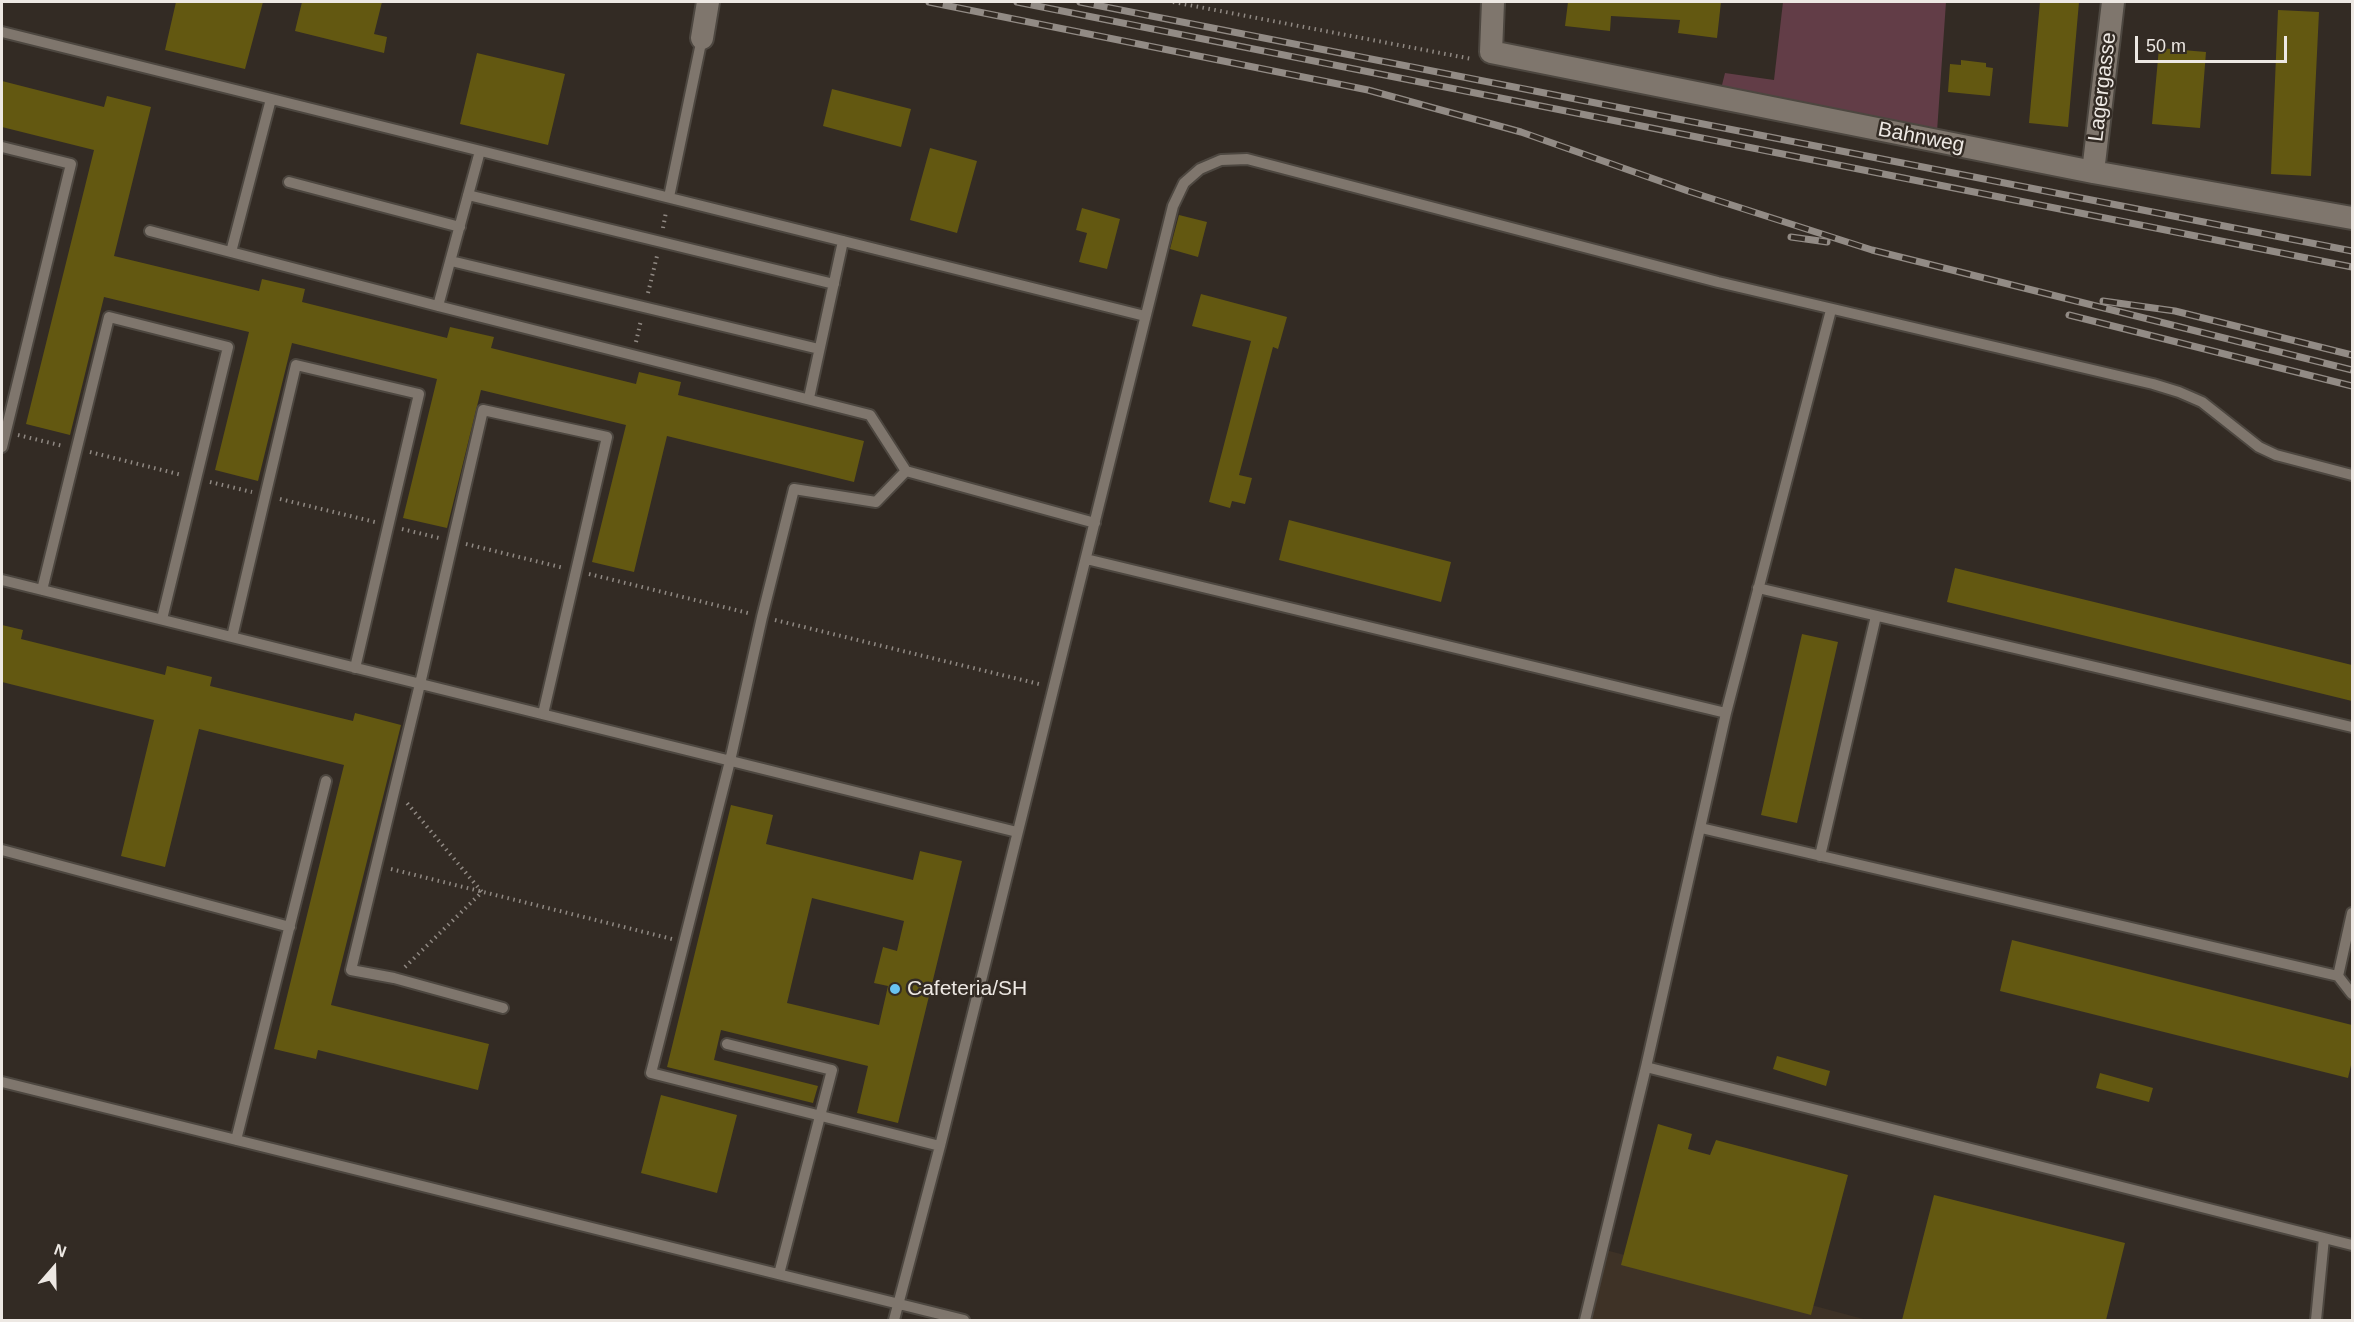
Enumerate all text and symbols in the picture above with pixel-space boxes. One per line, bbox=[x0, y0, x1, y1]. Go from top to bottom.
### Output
scale bar bbox=[2138, 24, 2290, 62]
street label: Lagergasse bbox=[2084, 31, 2122, 143]
text: 50 m bbox=[2146, 36, 2186, 56]
street label: Bahnweg bbox=[1876, 117, 1966, 159]
place label: Cafeteria/SH bbox=[907, 976, 1027, 1002]
marker: Cafeteria/SH bbox=[888, 982, 902, 996]
north arrow bbox=[24, 1238, 84, 1298]
text: N bbox=[52, 1241, 69, 1261]

